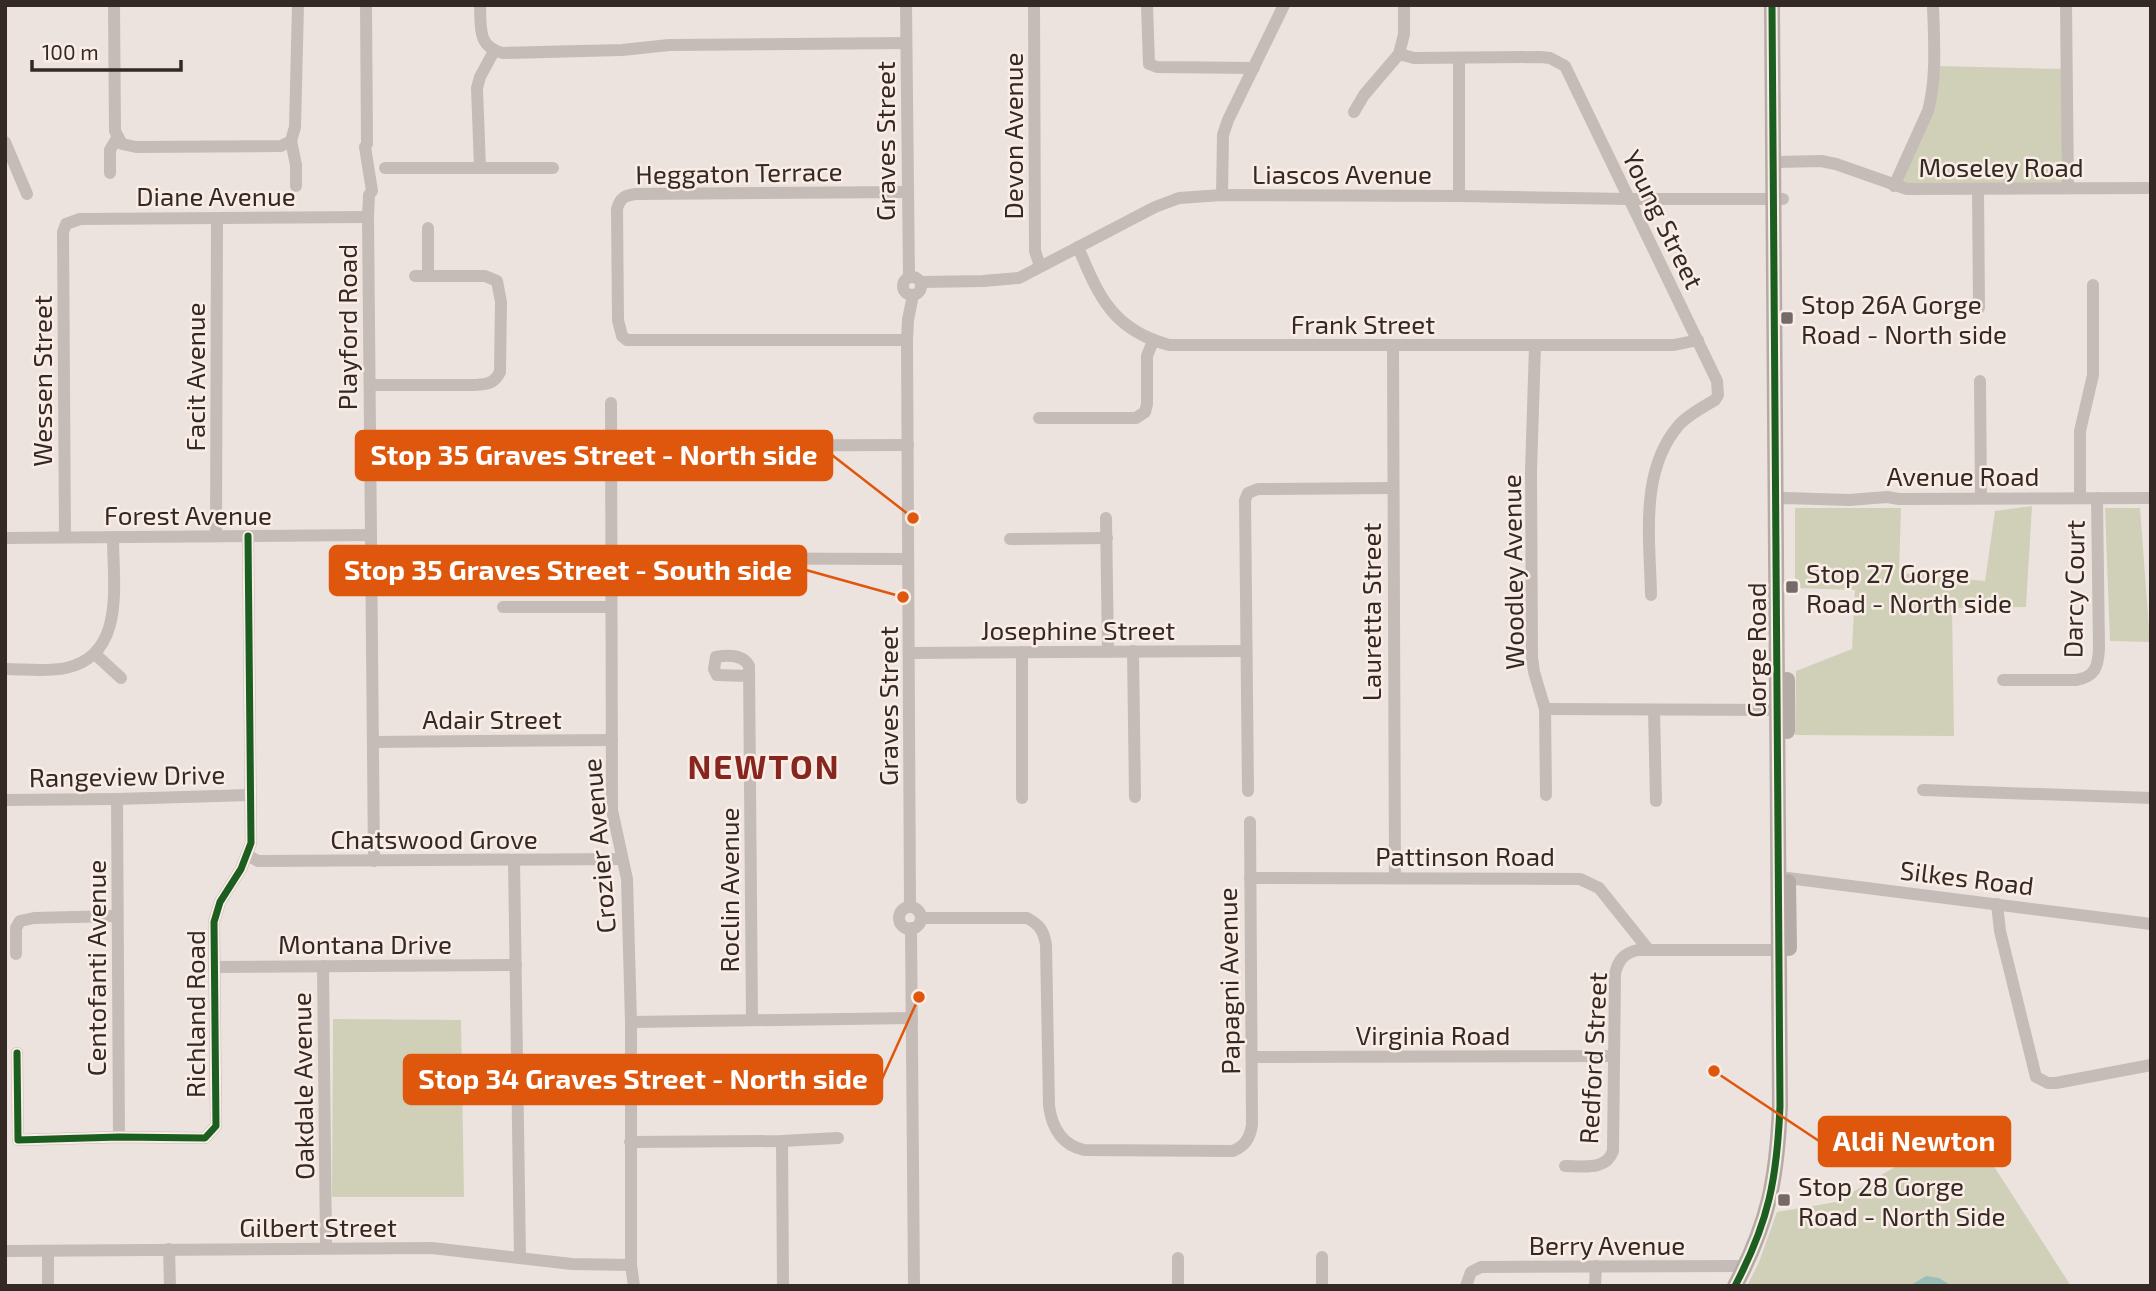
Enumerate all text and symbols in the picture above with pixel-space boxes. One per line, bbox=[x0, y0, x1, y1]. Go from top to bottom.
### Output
scale bar bbox=[32, 28, 180, 72]
text: 100 m bbox=[42, 39, 99, 64]
street label: Devon Avenue bbox=[997, 53, 1028, 219]
street label: Graves Street bbox=[869, 61, 900, 221]
street label: Young Street bbox=[1617, 145, 1711, 293]
street label: Moseley Road bbox=[1918, 151, 2084, 182]
street label: Heggaton Terrace bbox=[635, 155, 843, 189]
street label: Liascos Avenue bbox=[1252, 158, 1432, 189]
street label: Diane Avenue bbox=[136, 180, 296, 211]
street label: Playford Road bbox=[331, 244, 362, 410]
place label: Stop 26A Gorge Road - North side bbox=[1801, 288, 2007, 349]
street label: Wessen Street bbox=[26, 295, 57, 467]
street label: Facit Avenue bbox=[179, 302, 210, 452]
street label: Frank Street bbox=[1291, 308, 1435, 339]
marker: Stop 26A Gorge Road - North side bbox=[1779, 310, 1795, 326]
callout: Stop 35 Graves Street - North side bbox=[356, 431, 832, 480]
text: Stop 35 Graves Street - North side bbox=[370, 437, 818, 471]
street label: Avenue Road bbox=[1887, 460, 2039, 491]
street label: Woodley Avenue bbox=[1495, 474, 1529, 670]
street label: Forest Avenue bbox=[104, 499, 272, 530]
street label: Darcy Court bbox=[2056, 520, 2090, 658]
street label: Lauretta Street bbox=[1355, 523, 1386, 701]
callout: Stop 35 Graves Street - South side bbox=[330, 546, 806, 595]
text: Stop 35 Graves Street - South side bbox=[344, 552, 792, 586]
place label: Stop 27 Gorge Road - North side bbox=[1806, 557, 2012, 618]
marker: Stop 27 Gorge Road - North side bbox=[1784, 579, 1800, 595]
street label: Gorge Road bbox=[1740, 582, 1771, 718]
street label: Josephine Street bbox=[981, 614, 1175, 645]
street label: Graves Street bbox=[872, 626, 903, 786]
street label: Adair Street bbox=[422, 703, 562, 734]
district label: NEWTON bbox=[687, 746, 841, 786]
street label: Crozier Avenue bbox=[575, 757, 621, 935]
street label: Rangeview Drive bbox=[29, 758, 225, 792]
street label: Roclin Avenue bbox=[713, 808, 744, 973]
street label: Chatswood Grove bbox=[330, 823, 538, 854]
street label: Pattinson Road bbox=[1375, 840, 1555, 871]
street label: Silkes Road bbox=[1898, 853, 2036, 901]
street label: Centofanti Avenue bbox=[80, 860, 111, 1076]
street label: Papagni Avenue bbox=[1211, 887, 1245, 1075]
street label: Montana Drive bbox=[278, 928, 452, 959]
street label: Richland Road bbox=[179, 930, 210, 1098]
street label: Redford Street bbox=[1572, 971, 1612, 1145]
street label: Oakdale Avenue bbox=[285, 992, 319, 1180]
street label: Virginia Road bbox=[1355, 1019, 1511, 1050]
callout: Stop 34 Graves Street - North side bbox=[404, 1055, 882, 1104]
text: Stop 34 Graves Street - North side bbox=[418, 1061, 868, 1095]
callout: Aldi Newton bbox=[1819, 1117, 2010, 1166]
text: Aldi Newton bbox=[1833, 1123, 1995, 1157]
place label: Stop 28 Gorge Road - North Side bbox=[1798, 1170, 2005, 1231]
marker: Stop 28 Gorge Road - North Side bbox=[1776, 1192, 1792, 1208]
street label: Gilbert Street bbox=[239, 1211, 397, 1242]
street label: Berry Avenue bbox=[1529, 1229, 1685, 1260]

